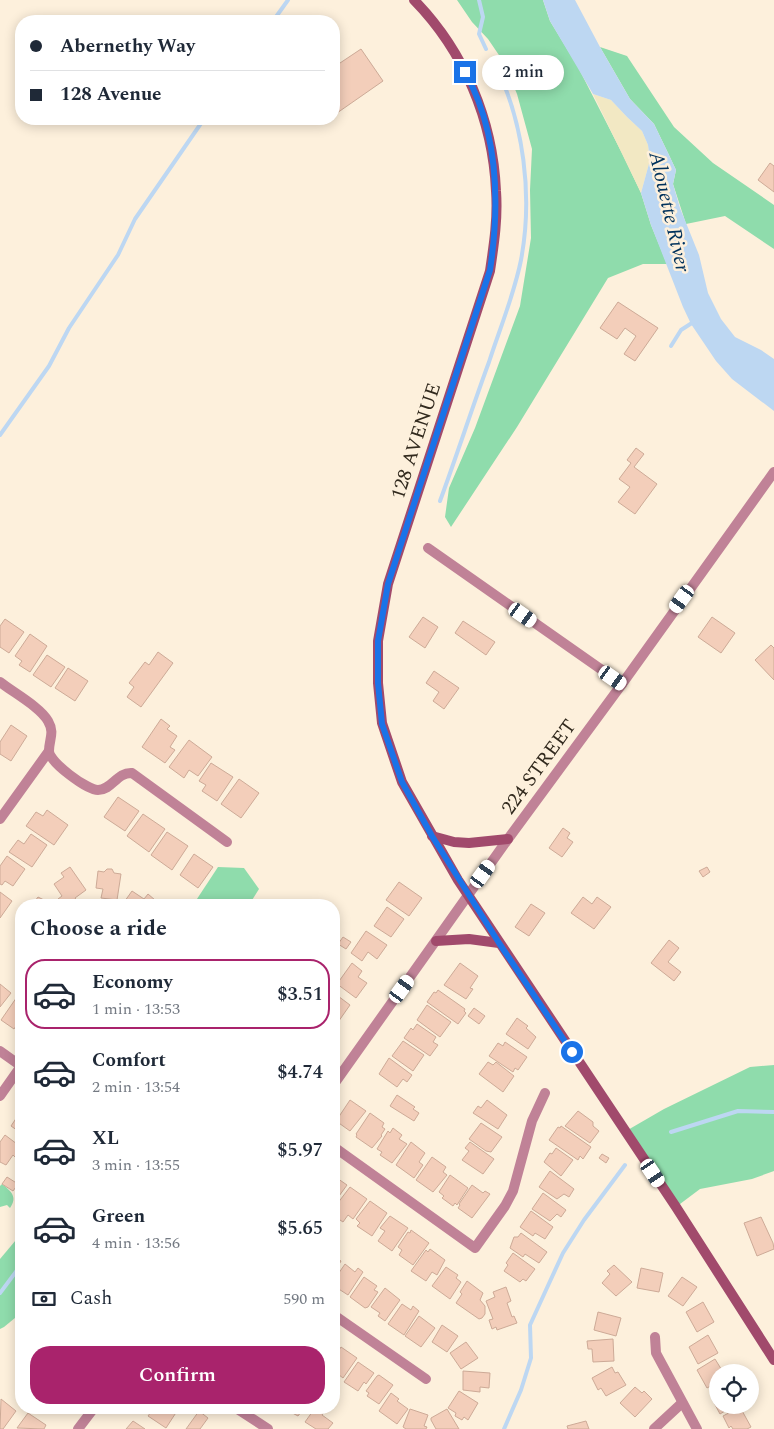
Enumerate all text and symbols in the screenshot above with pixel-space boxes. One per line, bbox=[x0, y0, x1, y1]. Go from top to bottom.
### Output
text: Abernethy Way bbox=[60, 32, 195, 61]
callout: 2 min bbox=[482, 54, 565, 90]
text: 2 min bbox=[502, 60, 544, 84]
route end bbox=[454, 61, 476, 83]
text: 128 Avenue bbox=[60, 80, 162, 109]
water label: Alouette River bbox=[639, 148, 699, 276]
street label: 128 AVENUE bbox=[383, 379, 449, 503]
car bbox=[667, 582, 696, 616]
car bbox=[506, 600, 539, 630]
car bbox=[596, 663, 629, 693]
street label: 224 STREET bbox=[494, 713, 584, 821]
car bbox=[468, 857, 497, 891]
text: Choose a ride bbox=[30, 912, 167, 945]
text: Economy bbox=[92, 968, 173, 997]
icon: car bbox=[32, 972, 77, 1017]
car bbox=[387, 972, 416, 1006]
text: $3.51 bbox=[277, 980, 323, 1009]
text: 1 min · 13:53 bbox=[92, 997, 180, 1021]
route start bbox=[561, 1041, 583, 1063]
text: Comfort bbox=[92, 1046, 166, 1075]
icon: car bbox=[32, 1050, 77, 1095]
text: $4.74 bbox=[277, 1058, 323, 1087]
text: 2 min · 13:54 bbox=[92, 1075, 180, 1099]
text: XL bbox=[92, 1124, 119, 1153]
icon: car bbox=[32, 1128, 77, 1173]
text: $5.97 bbox=[277, 1136, 323, 1165]
text: 3 min · 13:55 bbox=[92, 1153, 180, 1177]
car bbox=[638, 1156, 667, 1190]
text: Green bbox=[92, 1202, 145, 1231]
icon: car bbox=[32, 1206, 77, 1251]
text: $5.65 bbox=[277, 1214, 323, 1243]
text: 4 min · 13:56 bbox=[92, 1231, 180, 1255]
text: Cash bbox=[70, 1284, 112, 1313]
icon: cash bbox=[30, 1285, 58, 1313]
text: 590 m bbox=[283, 1287, 325, 1311]
button: Confirm bbox=[30, 1346, 325, 1404]
map controls bbox=[709, 1364, 759, 1414]
button: locate bbox=[709, 1364, 759, 1414]

